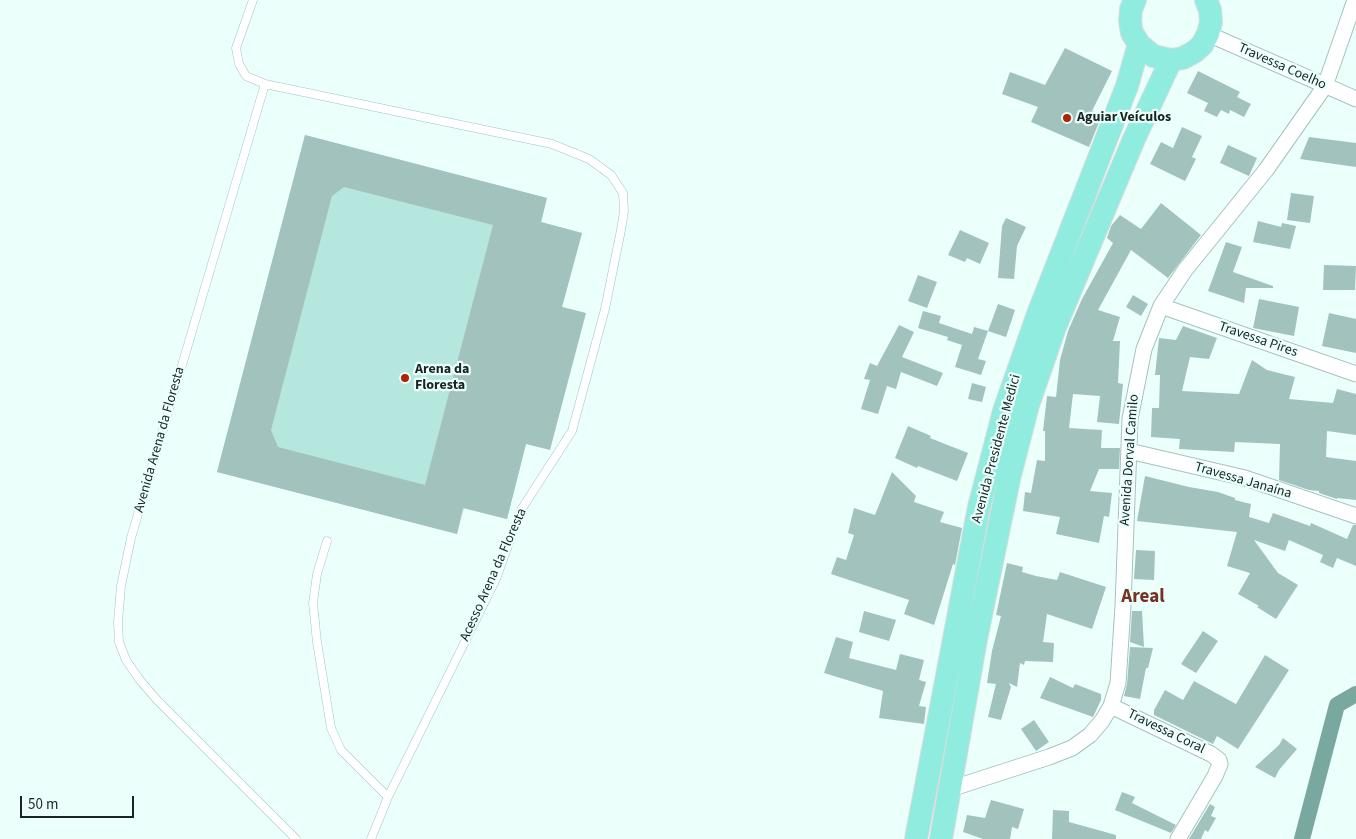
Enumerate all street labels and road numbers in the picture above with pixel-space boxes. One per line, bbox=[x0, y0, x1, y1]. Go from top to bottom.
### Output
street label: Travessa Coelho bbox=[1235, 40, 1329, 94]
street label: Travessa Pires bbox=[1216, 319, 1300, 361]
street label: Avenida Arena da Floresta bbox=[131, 365, 189, 515]
street label: Avenida Presidente Medici bbox=[969, 373, 1025, 525]
street label: Avenida Dorval Camilo bbox=[1117, 394, 1143, 526]
street label: Travessa Janaína bbox=[1193, 459, 1293, 503]
street label: Acesso Arena da Floresta bbox=[457, 506, 531, 644]
street label: Travessa Coral bbox=[1124, 706, 1208, 758]

